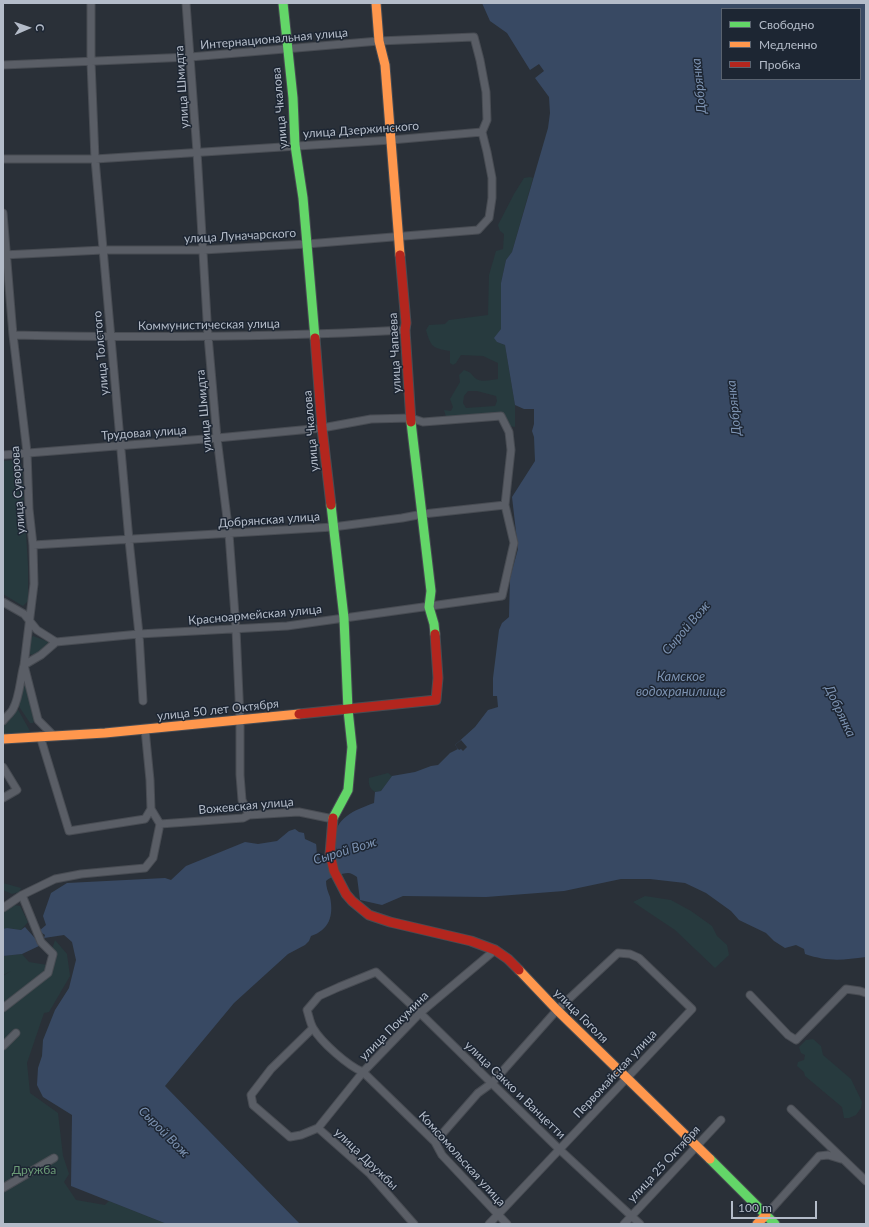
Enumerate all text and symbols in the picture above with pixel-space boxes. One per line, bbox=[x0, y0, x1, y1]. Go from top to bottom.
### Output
north arrow bbox=[8, 8, 48, 48]
legend bbox=[721, 8, 861, 80]
text: Свободно bbox=[759, 17, 814, 32]
text: С bbox=[34, 24, 47, 31]
street label: Интернациональная улица bbox=[199, 25, 349, 53]
text: Медленно bbox=[759, 37, 817, 52]
street label: улица Шмидта bbox=[172, 45, 192, 129]
text: Пробка bbox=[759, 57, 800, 72]
water label: Добрянка bbox=[688, 58, 710, 114]
street label: улица Чкалова bbox=[269, 67, 291, 149]
street label: улица Дзержинского bbox=[302, 119, 420, 141]
street label: улица Луначарского bbox=[184, 226, 296, 246]
street label: улица Толстого bbox=[90, 310, 112, 396]
street label: улица Чапаева bbox=[386, 312, 404, 394]
street label: Коммунистическая улица bbox=[138, 317, 280, 333]
street label: улица Шмидта bbox=[193, 369, 215, 453]
water label: Добрянка bbox=[723, 380, 745, 436]
street label: улица Чкалова bbox=[300, 390, 322, 472]
street label: Трудовая улица bbox=[101, 423, 187, 443]
street label: улица Суворова bbox=[8, 446, 28, 534]
street label: Добрянская улица bbox=[218, 509, 320, 531]
water label: Сырой Вож bbox=[659, 598, 713, 658]
street label: Красноармейская улица bbox=[188, 602, 322, 628]
water label: Камское водохранилище bbox=[636, 669, 726, 700]
water label: Добрянка bbox=[821, 682, 859, 740]
street label: улица 50 лет Октября bbox=[156, 696, 280, 724]
street label: Вожевская улица bbox=[198, 795, 294, 817]
water label: Сырой Вож bbox=[311, 834, 379, 868]
street label: улица Гоголя bbox=[551, 986, 611, 1046]
street label: улица Покумина bbox=[356, 988, 432, 1064]
street label: Первомайская улица bbox=[570, 1027, 660, 1121]
street label: улица Сакко и Ванцетти bbox=[462, 1038, 568, 1142]
water label: Сырой Вож bbox=[135, 1103, 193, 1161]
street label: Комсомольская улица bbox=[416, 1109, 508, 1209]
street label: улица 25 Октября bbox=[625, 1123, 703, 1205]
street label: улица Дружбы bbox=[331, 1125, 401, 1193]
park label: Дружба bbox=[12, 1163, 56, 1177]
scale bar bbox=[733, 1193, 819, 1219]
text: 100 m bbox=[738, 1200, 772, 1215]

